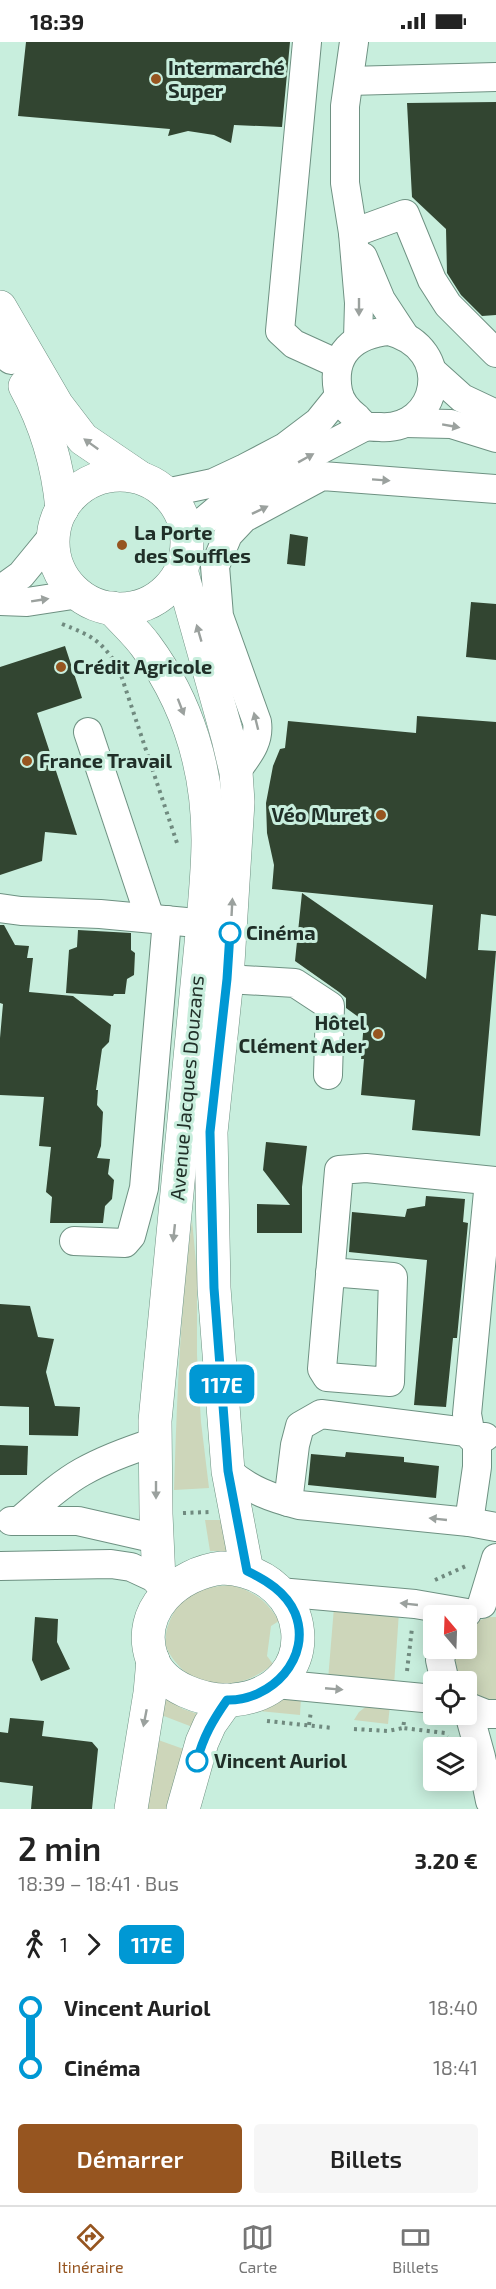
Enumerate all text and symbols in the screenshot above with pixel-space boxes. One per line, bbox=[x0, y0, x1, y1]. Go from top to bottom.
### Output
text: 18:39 bbox=[30, 8, 84, 34]
place label: Intermarché Super bbox=[168, 55, 285, 102]
marker: Intermarché Super bbox=[149, 72, 163, 86]
one-way arrow bbox=[354, 297, 364, 316]
one-way arrow bbox=[442, 422, 461, 431]
one-way arrow bbox=[83, 438, 99, 450]
one-way arrow bbox=[298, 453, 315, 463]
one-way arrow bbox=[371, 476, 390, 485]
one-way arrow bbox=[252, 505, 269, 515]
place label: La Porte des Souffles bbox=[134, 520, 251, 567]
marker: La Porte des Souffles bbox=[115, 538, 129, 552]
one-way arrow bbox=[30, 596, 49, 605]
one-way arrow bbox=[193, 624, 203, 642]
place label: Crédit Agricole bbox=[73, 654, 212, 678]
marker: Crédit Agricole bbox=[54, 660, 68, 674]
one-way arrow bbox=[177, 698, 186, 716]
one-way arrow bbox=[250, 712, 260, 730]
place label: France Travail bbox=[39, 748, 172, 772]
marker: France Travail bbox=[20, 754, 34, 768]
place label: Véo Muret bbox=[272, 802, 369, 826]
marker: Véo Muret bbox=[374, 808, 388, 822]
one-way arrow bbox=[227, 897, 236, 916]
place label: Cinéma bbox=[246, 920, 316, 944]
marker: Cinéma bbox=[219, 922, 241, 944]
street label: Avenue Jacques Douzans bbox=[164, 974, 208, 1201]
place label: Hôtel Clément Ader bbox=[239, 1010, 366, 1057]
marker: Hôtel Clément Ader bbox=[371, 1027, 385, 1041]
one-way arrow bbox=[169, 1223, 179, 1242]
line badge: 117E bbox=[180, 1364, 264, 1404]
text: 117E bbox=[201, 1372, 243, 1397]
one-way arrow bbox=[151, 1480, 161, 1499]
one-way arrow bbox=[429, 1514, 448, 1524]
one-way arrow bbox=[400, 1599, 419, 1608]
north arrow bbox=[423, 1605, 477, 1659]
map controls bbox=[423, 1605, 477, 1791]
button: locate bbox=[423, 1671, 477, 1725]
one-way arrow bbox=[325, 1684, 344, 1694]
one-way arrow bbox=[140, 1709, 149, 1728]
button: layers bbox=[423, 1737, 477, 1791]
place label: Vincent Auriol bbox=[214, 1748, 348, 1772]
marker: Vincent Auriol bbox=[186, 1750, 208, 1772]
text: 2 min bbox=[18, 1828, 101, 1868]
text: 3.20 € bbox=[415, 1847, 478, 1873]
text: 18:39 – 18:41 · Bus bbox=[18, 1871, 179, 1895]
icon: walk bbox=[18, 1928, 51, 1961]
icon: forward bbox=[77, 1928, 110, 1961]
text: 1 bbox=[60, 1932, 68, 1956]
text: 117E bbox=[131, 1932, 172, 1957]
text: Vincent Auriol bbox=[64, 1994, 210, 2020]
text: 18:40 bbox=[429, 1995, 478, 2019]
text: Cinéma bbox=[64, 2054, 141, 2080]
text: 18:41 bbox=[433, 2055, 478, 2079]
button: Démarrer bbox=[18, 2124, 242, 2193]
button: Billets bbox=[254, 2124, 478, 2193]
tab: Itinéraire bbox=[57, 2221, 124, 2276]
tab: Carte bbox=[238, 2221, 277, 2276]
tab: Billets bbox=[392, 2221, 439, 2276]

